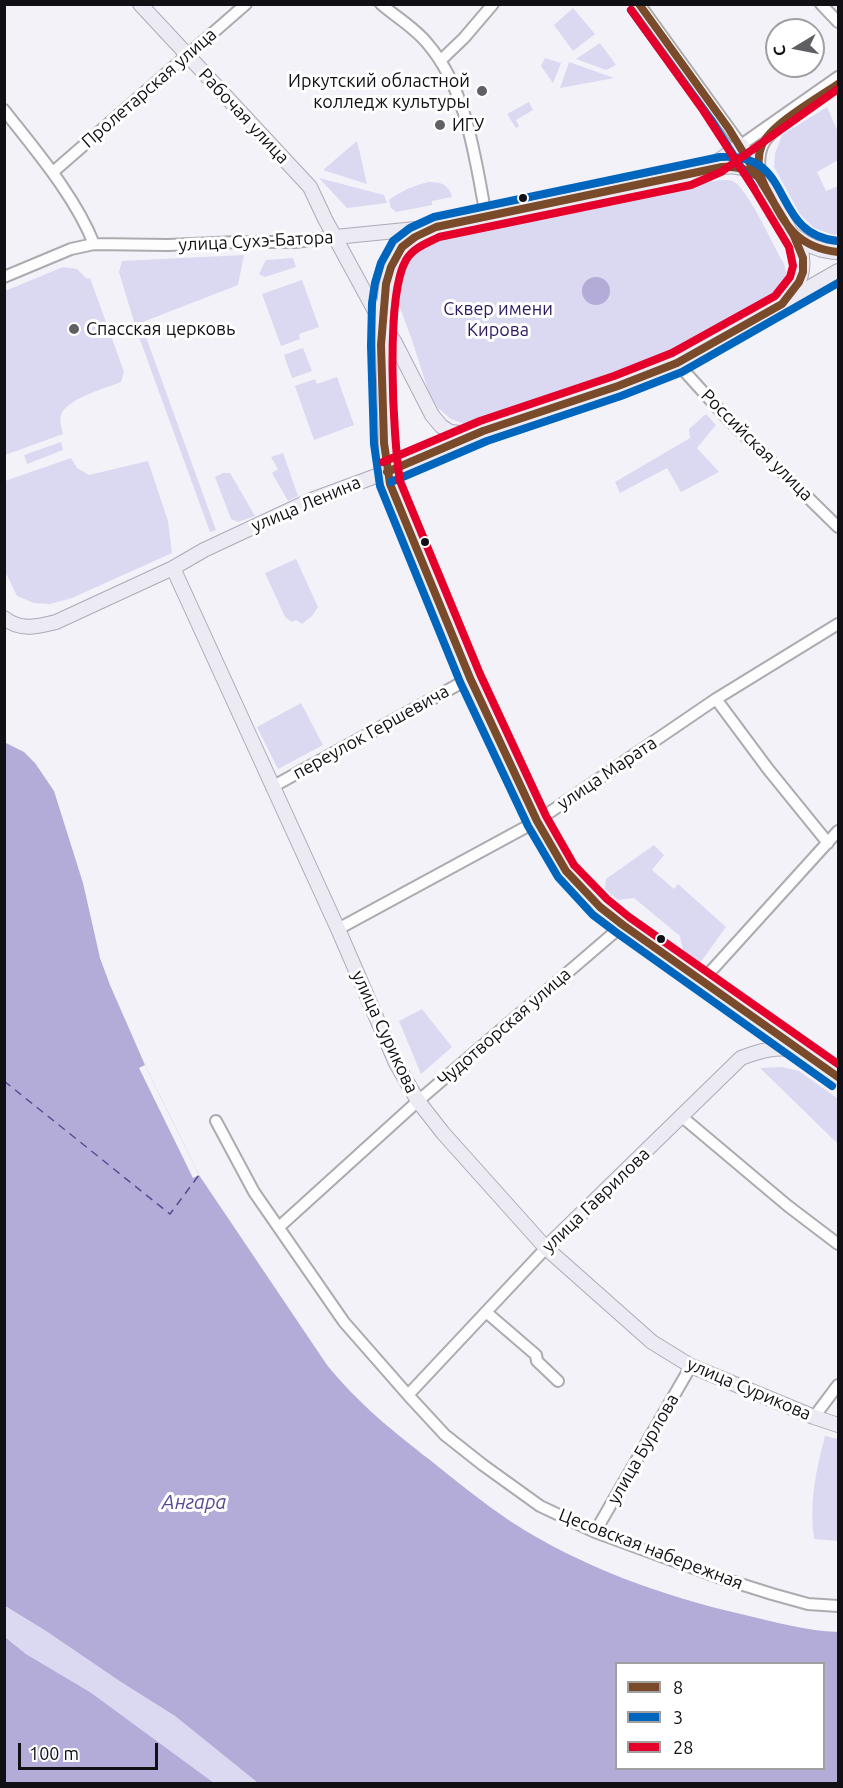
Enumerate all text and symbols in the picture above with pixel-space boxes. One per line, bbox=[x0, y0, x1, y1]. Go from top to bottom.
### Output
north arrow bbox=[765, 18, 825, 78]
street label: Пролетарская улица bbox=[77, 24, 221, 152]
text: С bbox=[769, 44, 789, 57]
street label: Рабочая улица bbox=[194, 64, 294, 168]
place label: Иркутский областной колледж культуры bbox=[288, 70, 470, 112]
marker: Иркутский областной колледж культуры bbox=[475, 84, 489, 98]
place label: ИГУ bbox=[452, 114, 484, 136]
marker: ИГУ bbox=[433, 118, 447, 132]
unlabelled marker bbox=[517, 192, 529, 204]
street label: улица Сухэ-Батора bbox=[178, 226, 334, 256]
park label: Сквер имени Кирова bbox=[443, 298, 553, 340]
place label: Спасская церковь bbox=[86, 318, 235, 340]
marker: Спасская церковь bbox=[67, 322, 81, 336]
street label: Российская улица bbox=[697, 385, 817, 505]
street label: улица Ленина bbox=[248, 471, 364, 537]
unlabelled marker bbox=[419, 536, 431, 548]
street label: переулок Гершевича bbox=[289, 680, 453, 784]
street label: улица Марата bbox=[553, 732, 661, 814]
unlabelled marker bbox=[655, 933, 667, 945]
street label: Чудотворская улица bbox=[433, 963, 575, 1091]
street label: улица Сурикова bbox=[347, 967, 423, 1097]
street label: улица Гаврилова bbox=[538, 1143, 654, 1257]
street label: улица Сурикова bbox=[684, 1353, 814, 1425]
street label: улица Бурлова bbox=[603, 1390, 683, 1508]
water label: Ангара bbox=[162, 1490, 226, 1514]
street label: Цесовская набережная bbox=[556, 1504, 746, 1594]
legend bbox=[615, 1662, 825, 1770]
text: 8 bbox=[673, 1677, 683, 1697]
text: 3 bbox=[673, 1707, 683, 1727]
scale bar bbox=[21, 1731, 160, 1769]
text: 28 bbox=[673, 1737, 693, 1757]
text: 100 m bbox=[29, 1743, 79, 1763]

